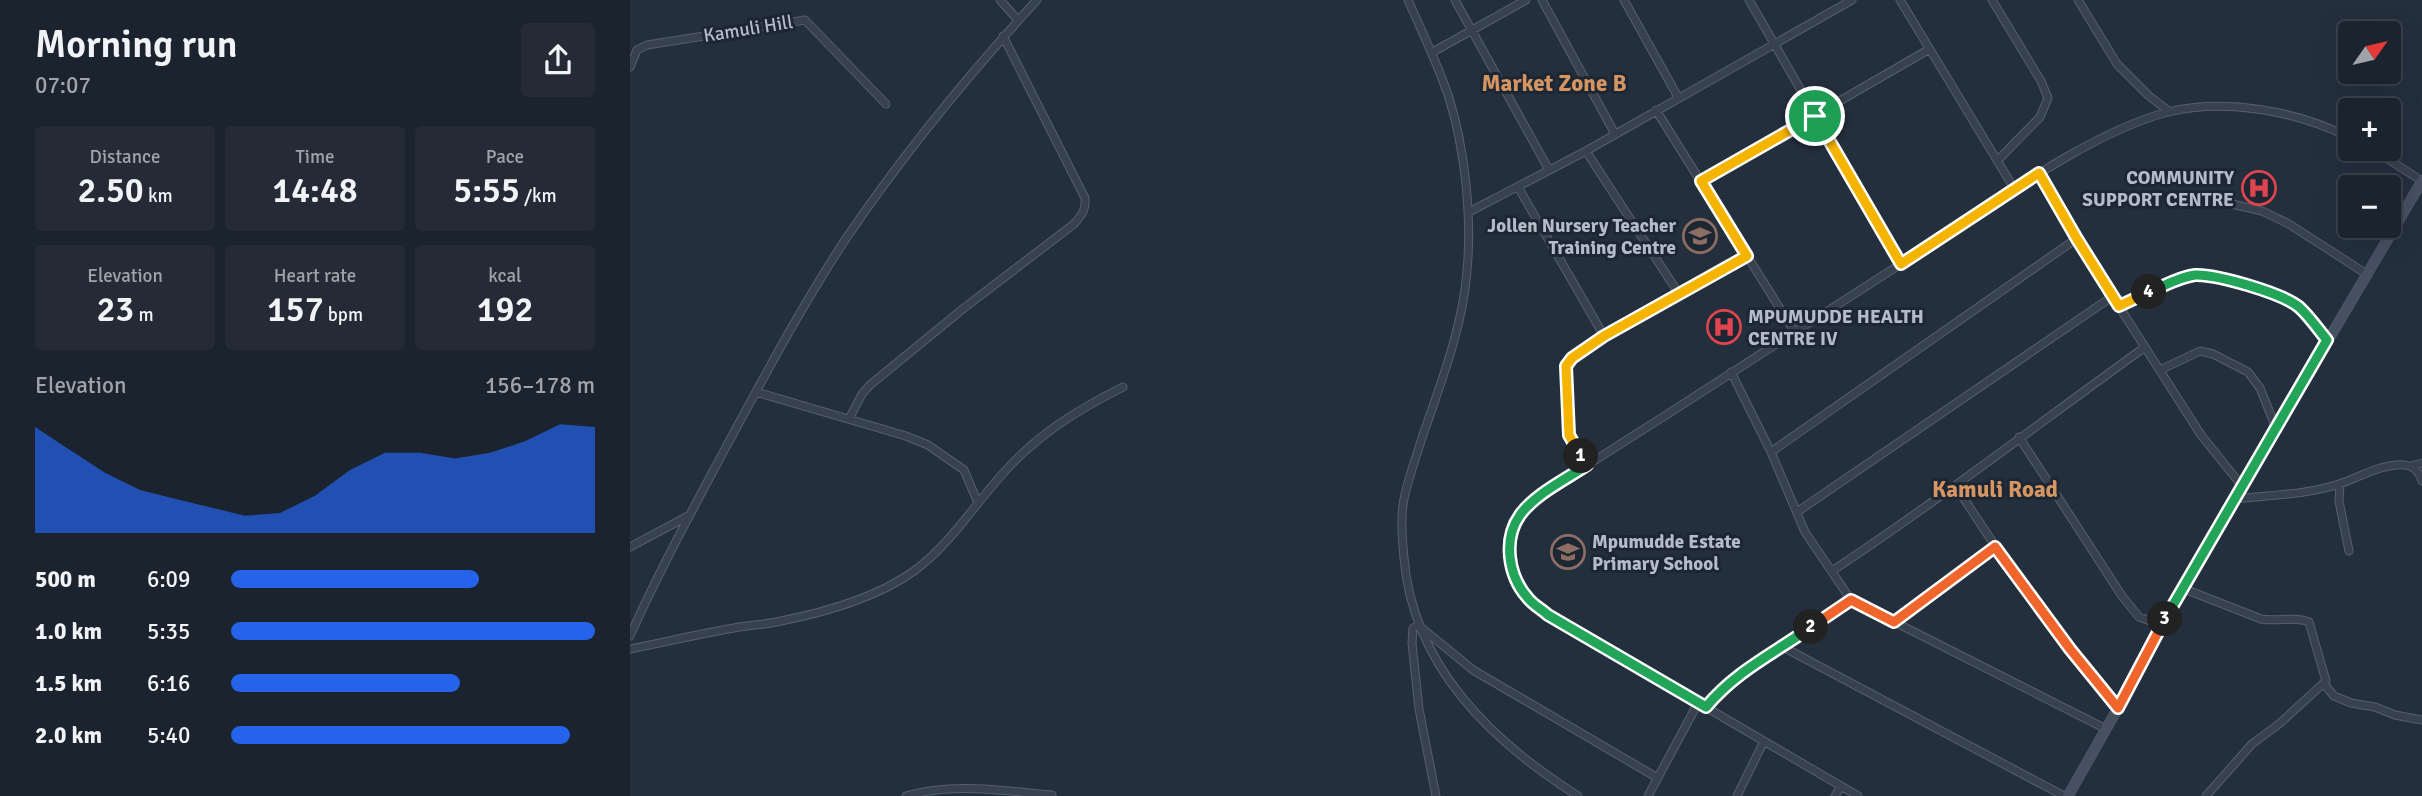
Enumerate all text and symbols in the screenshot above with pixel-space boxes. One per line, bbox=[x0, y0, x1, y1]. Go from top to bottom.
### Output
street label: Kamuli Hill bbox=[702, 10, 795, 48]
text: Morning run bbox=[35, 21, 238, 68]
north arrow bbox=[2338, 21, 2401, 84]
map controls bbox=[2338, 21, 2401, 238]
button: share bbox=[521, 23, 595, 97]
district label: Market Zone B bbox=[1481, 69, 1627, 98]
text: 07:07 bbox=[35, 71, 91, 100]
pin bbox=[1785, 86, 1845, 146]
icon: arrive bbox=[1796, 97, 1834, 135]
button: + bbox=[2338, 98, 2401, 161]
text: Distance bbox=[90, 145, 160, 169]
text: Time bbox=[295, 145, 335, 169]
text: Pace bbox=[486, 145, 524, 169]
place label: COMMUNITY SUPPORT CENTRE bbox=[2082, 166, 2235, 212]
text: 2.50 bbox=[77, 169, 144, 212]
text: 14:48 bbox=[272, 169, 358, 212]
text: 5:55 bbox=[453, 169, 520, 212]
hospital icon: COMMUNITY SUPPORT CENTRE bbox=[2240, 169, 2278, 207]
button: − bbox=[2338, 175, 2401, 238]
text: km bbox=[144, 184, 173, 208]
text: /km bbox=[520, 184, 557, 208]
place label: Jollen Nursery Teacher Training Centre bbox=[1487, 214, 1676, 260]
school or university icon: Jollen Nursery Teacher Training Centre bbox=[1681, 217, 1719, 255]
text: Elevation bbox=[87, 264, 163, 288]
text: Heart rate bbox=[274, 264, 356, 288]
text: kcal bbox=[488, 264, 522, 288]
pin: 4 bbox=[2132, 274, 2166, 310]
text: 4 bbox=[2143, 279, 2154, 303]
text: 23 bbox=[96, 288, 134, 331]
text: 157 bbox=[267, 288, 324, 331]
text: 192 bbox=[477, 288, 533, 331]
text: m bbox=[134, 303, 154, 327]
text: bpm bbox=[324, 303, 363, 327]
place label: MPUMUDDE HEALTH CENTRE IV bbox=[1748, 305, 1924, 351]
hospital icon: MPUMUDDE HEALTH CENTRE IV bbox=[1705, 308, 1743, 346]
text: Elevation bbox=[35, 371, 127, 400]
text: 156–178 m bbox=[485, 371, 595, 400]
pin: 1 bbox=[1564, 438, 1598, 474]
text: 1 bbox=[1575, 443, 1586, 467]
district label: Kamuli Road bbox=[1932, 475, 2058, 504]
place label: Mpumudde Estate Primary School bbox=[1592, 530, 1741, 576]
school or university icon: Mpumudde Estate Primary School bbox=[1549, 533, 1587, 571]
text: 500 m bbox=[35, 565, 96, 594]
text: 6:09 bbox=[147, 565, 190, 594]
pin: 3 bbox=[2148, 602, 2182, 636]
text: 3 bbox=[2159, 606, 2170, 630]
pin: 2 bbox=[1794, 610, 1828, 644]
text: 2 bbox=[1805, 614, 1816, 638]
text: 1.0 km bbox=[35, 617, 102, 646]
text: 5:35 bbox=[147, 617, 190, 646]
text: 1.5 km bbox=[35, 669, 102, 698]
text: 6:16 bbox=[147, 669, 190, 698]
text: 2.0 km bbox=[35, 721, 102, 750]
text: 5:40 bbox=[147, 721, 190, 750]

